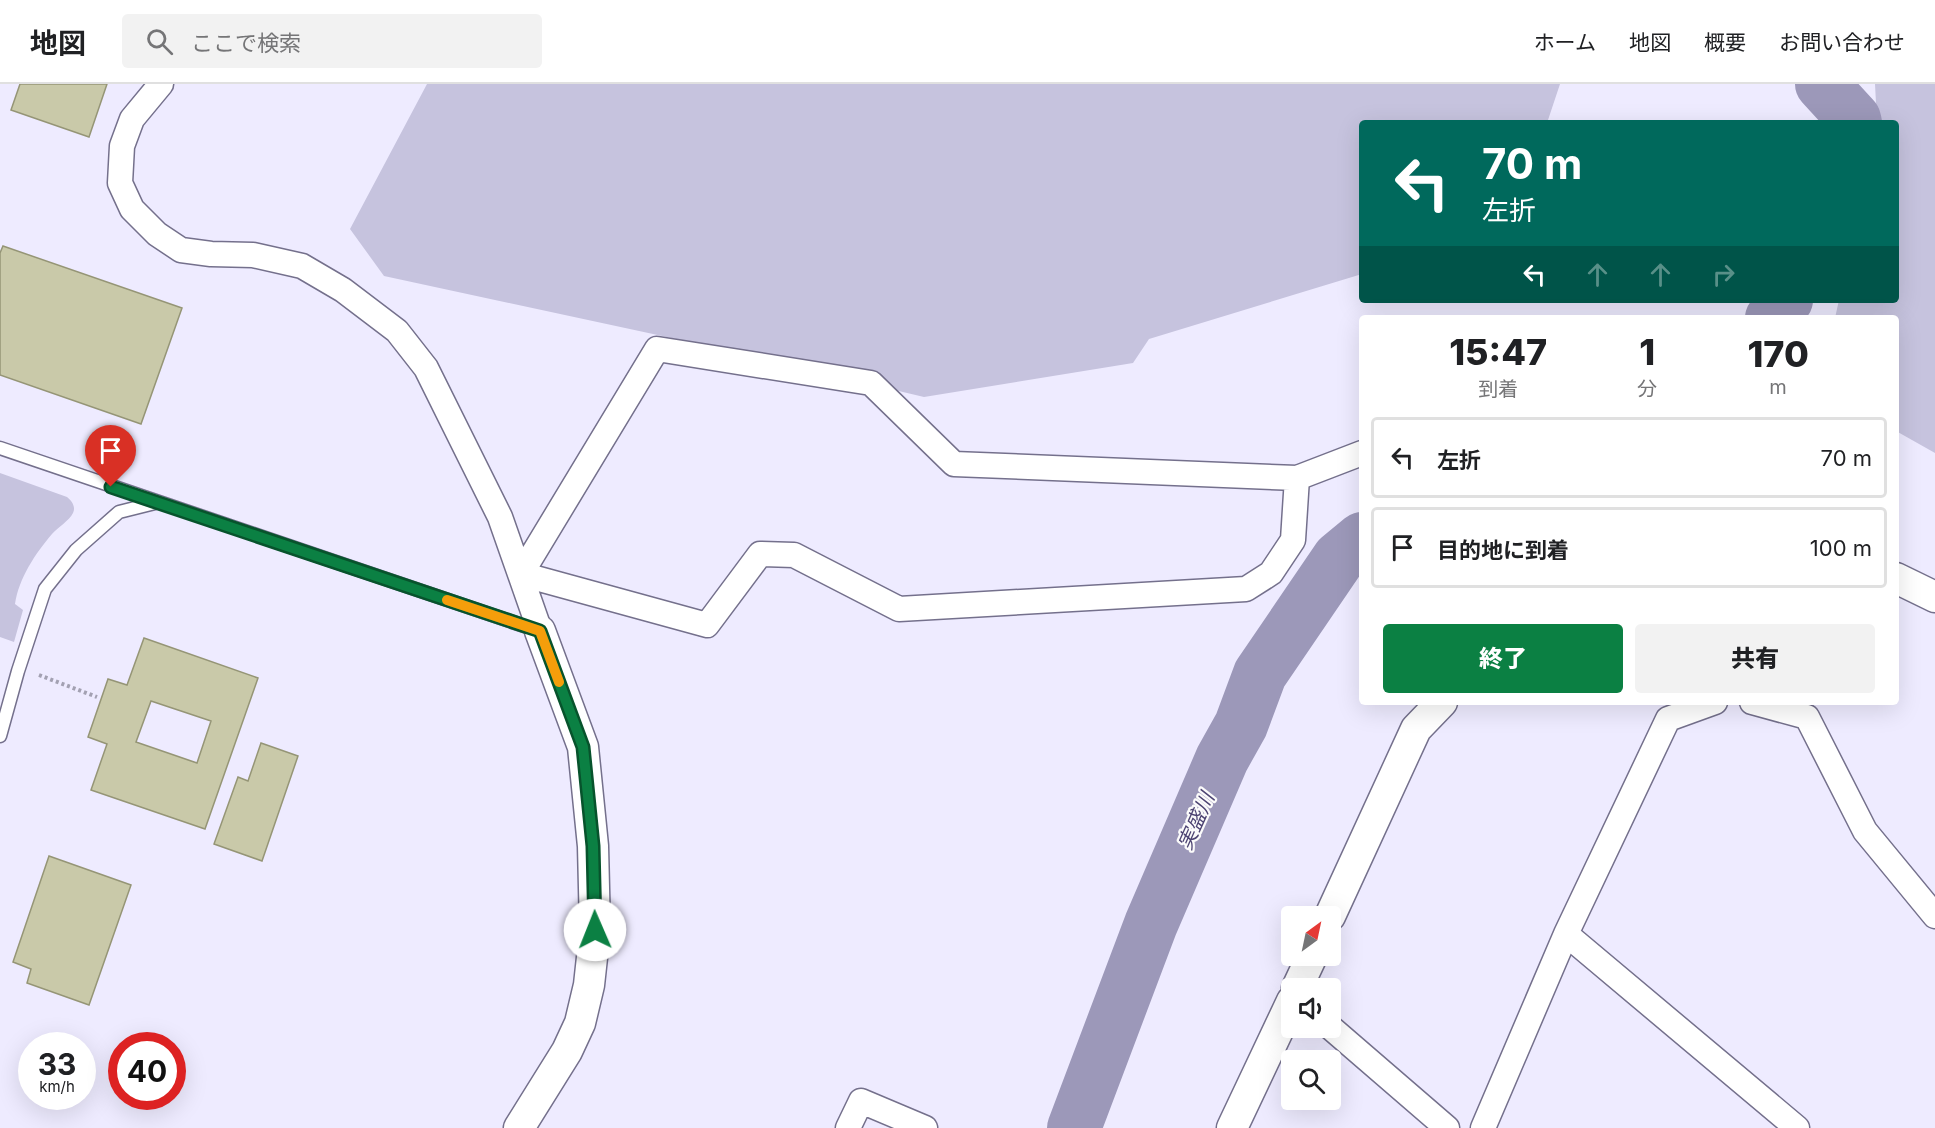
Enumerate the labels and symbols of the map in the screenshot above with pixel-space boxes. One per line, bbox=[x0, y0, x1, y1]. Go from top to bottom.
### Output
pin bbox=[85, 425, 136, 487]
water label: 実盛川 bbox=[1173, 787, 1220, 853]
position arrow bbox=[563, 898, 627, 962]
north arrow bbox=[1281, 906, 1341, 966]
speed limit sign: 40 bbox=[108, 1032, 186, 1110]

